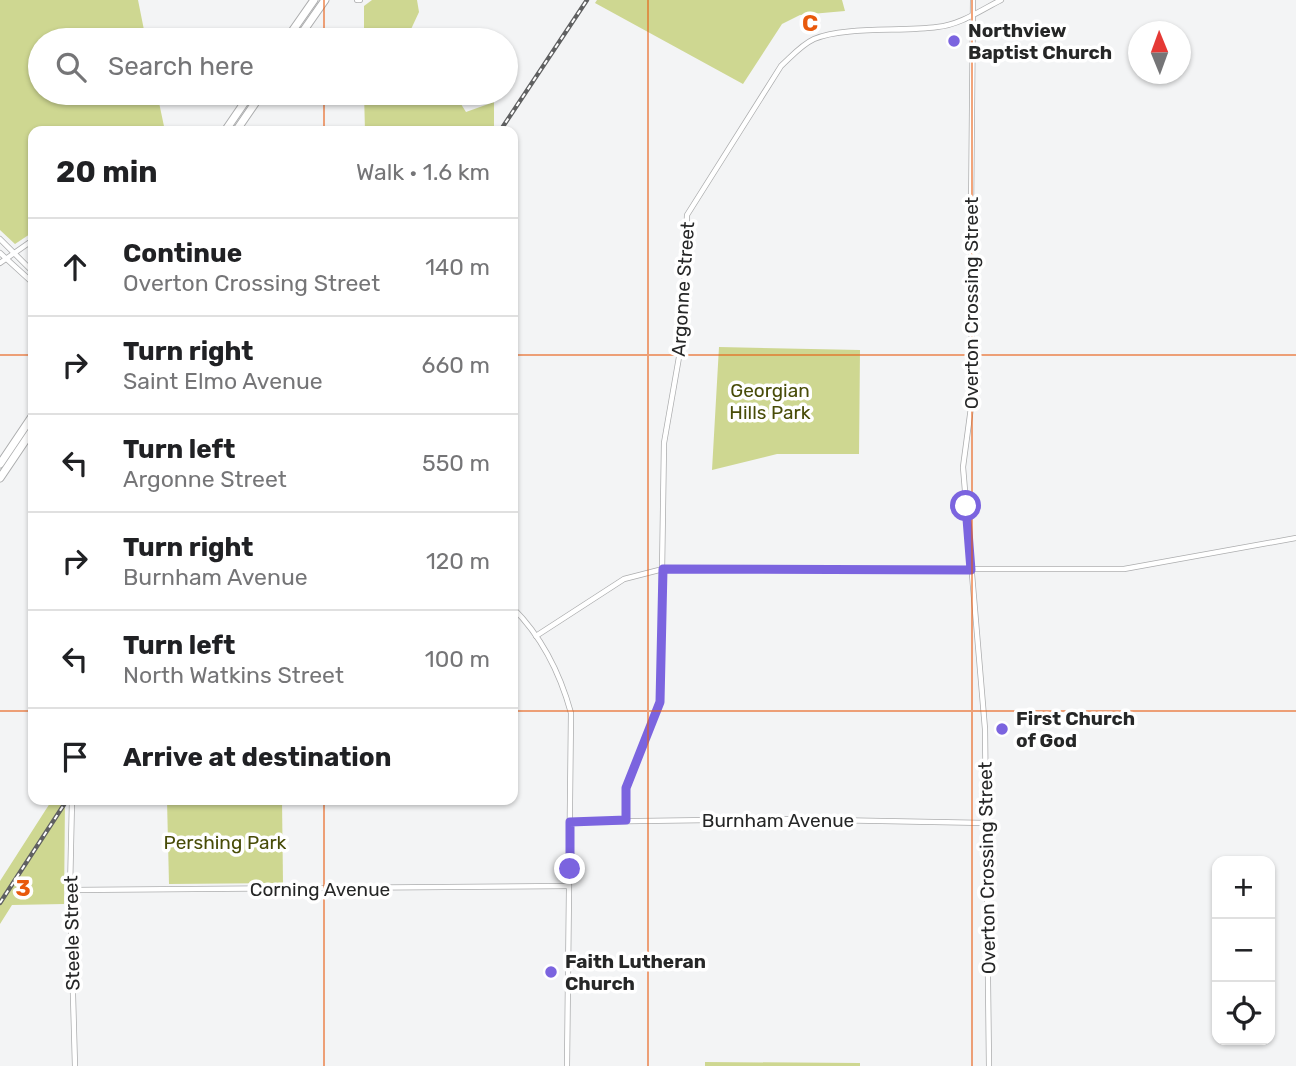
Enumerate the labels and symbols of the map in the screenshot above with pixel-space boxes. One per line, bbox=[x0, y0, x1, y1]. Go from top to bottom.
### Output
text: C bbox=[802, 9, 818, 37]
place label: Northview Baptist Church bbox=[968, 19, 1112, 64]
north arrow bbox=[1128, 21, 1191, 84]
marker: Northview Baptist Church bbox=[946, 33, 962, 49]
street label: Overton Crossing Street bbox=[960, 196, 983, 409]
street label: Argonne Street bbox=[667, 220, 699, 357]
park label: Georgian Hills Park bbox=[729, 379, 811, 424]
route start bbox=[950, 490, 981, 521]
place label: First Church of God bbox=[1016, 707, 1135, 752]
marker: First Church of God bbox=[994, 721, 1010, 737]
street label: Overton Crossing Street bbox=[974, 761, 1000, 974]
street label: Burnham Avenue bbox=[702, 809, 854, 832]
park label: Pershing Park bbox=[164, 831, 287, 854]
route end bbox=[554, 853, 585, 884]
text: 3 bbox=[15, 874, 31, 902]
street label: Steele Street bbox=[59, 875, 85, 991]
street label: Corning Avenue bbox=[250, 878, 390, 901]
place label: Faith Lutheran Church bbox=[565, 950, 706, 995]
marker: Faith Lutheran Church bbox=[543, 964, 559, 980]

